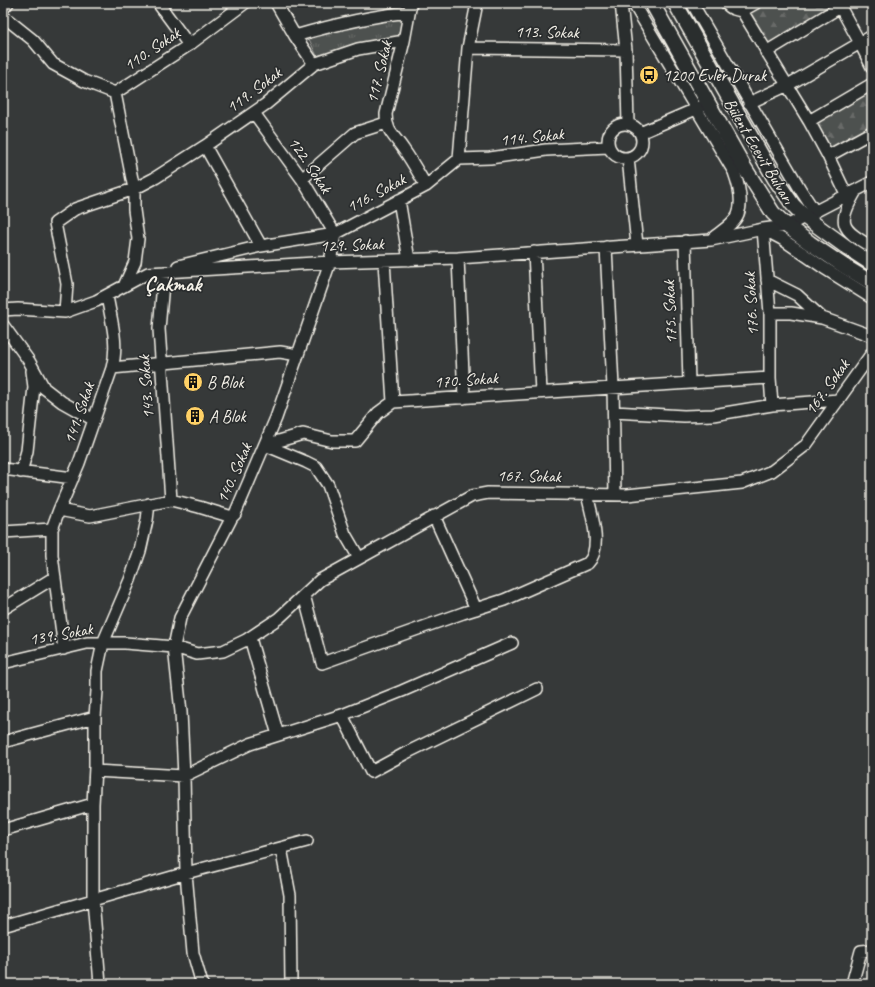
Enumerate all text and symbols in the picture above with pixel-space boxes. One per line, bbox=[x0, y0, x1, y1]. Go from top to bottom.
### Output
street label: 110. Sokak bbox=[120, 21, 186, 76]
street label: 113. Sokak bbox=[515, 21, 581, 43]
street label: 117. Sokak bbox=[361, 37, 397, 105]
street label: 119. Sokak bbox=[222, 61, 287, 118]
bus stop icon: 1200 Evler Durak bbox=[638, 64, 660, 86]
place label: 1200 Evler Durak bbox=[663, 65, 768, 86]
street label: Bülent Ecevit Bulvarı bbox=[719, 94, 799, 209]
street label: 114. Sokak bbox=[499, 123, 567, 151]
street label: 122. Sokak bbox=[283, 133, 338, 199]
street label: 116. Sokak bbox=[343, 168, 411, 217]
street label: 129. Sokak bbox=[320, 233, 386, 257]
street label: 176. Sokak bbox=[739, 270, 763, 336]
district label: Çakmak bbox=[145, 271, 203, 297]
street label: 175. Sokak bbox=[658, 278, 682, 344]
street label: 143. Sokak bbox=[133, 353, 159, 420]
street label: 167. Sokak bbox=[800, 354, 855, 419]
street label: 170. Sokak bbox=[433, 367, 500, 393]
building icon: B Blok bbox=[182, 371, 204, 393]
place label: B Blok bbox=[207, 372, 246, 393]
street label: 141. Sokak bbox=[59, 378, 100, 447]
building icon: A Blok bbox=[184, 405, 206, 427]
place label: A Blok bbox=[209, 406, 248, 427]
street label: 140. Sokak bbox=[211, 438, 257, 506]
street label: 167. Sokak bbox=[497, 465, 563, 487]
street label: 139. Sokak bbox=[28, 618, 96, 650]

